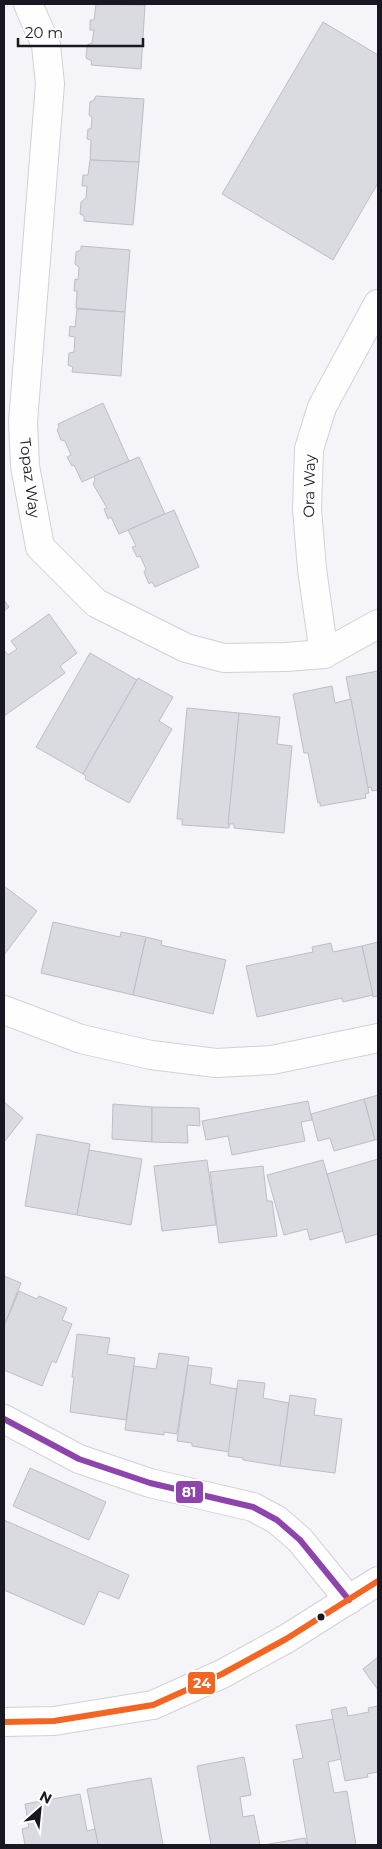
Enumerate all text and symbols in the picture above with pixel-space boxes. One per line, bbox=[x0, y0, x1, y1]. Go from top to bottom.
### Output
scale bar bbox=[18, 15, 142, 47]
text: 20 m bbox=[25, 23, 63, 42]
street label: Topaz Way bbox=[16, 437, 44, 520]
street label: Ora Way bbox=[299, 453, 319, 518]
line badge: 81 bbox=[175, 1480, 204, 1504]
text: 81 bbox=[182, 1483, 196, 1501]
unlabelled marker bbox=[316, 1612, 326, 1622]
line badge: 24 bbox=[187, 1671, 216, 1695]
text: 24 bbox=[193, 1674, 211, 1692]
north arrow bbox=[15, 1784, 65, 1834]
text: N bbox=[37, 1787, 55, 1808]

